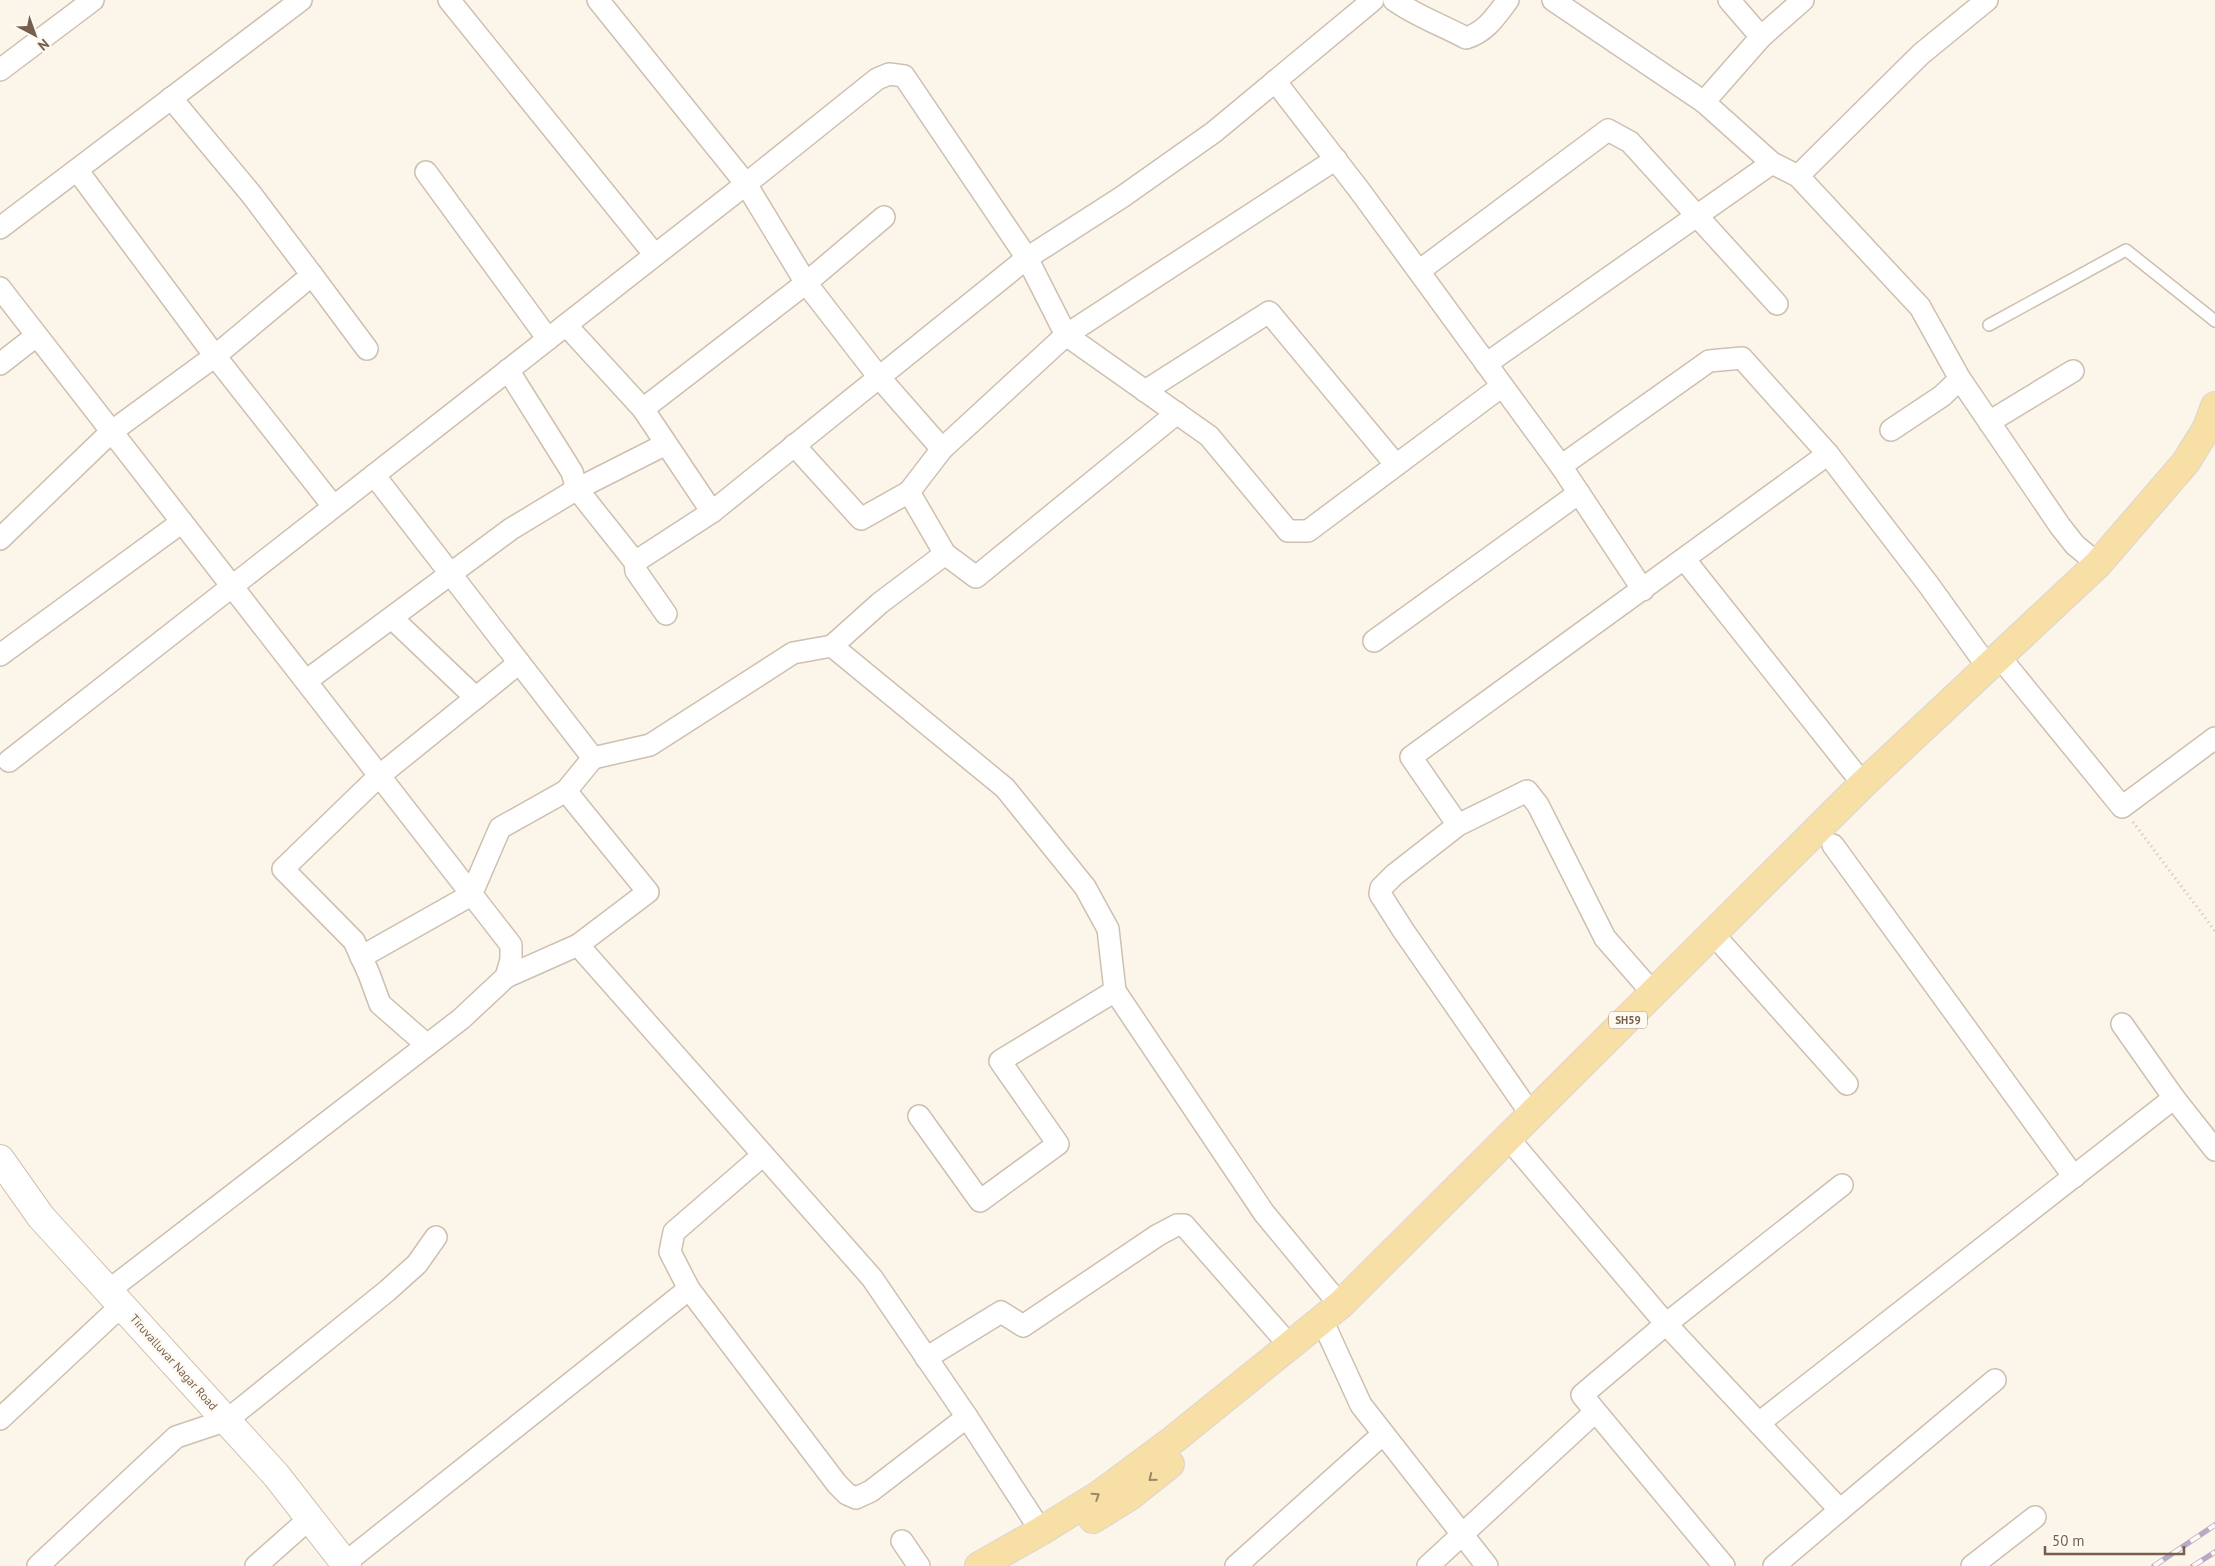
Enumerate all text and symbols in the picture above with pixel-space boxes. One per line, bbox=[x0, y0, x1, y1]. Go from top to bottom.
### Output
north arrow bbox=[10, 10, 60, 60]
text: N bbox=[34, 35, 53, 55]
road number: SH59 bbox=[1609, 1012, 1647, 1028]
street label: Tiruvalluvar Nagar Road bbox=[127, 1311, 221, 1413]
one-way arrow bbox=[1149, 1473, 1158, 1482]
one-way arrow bbox=[1090, 1493, 1099, 1502]
scale bar bbox=[2045, 1524, 2184, 1556]
text: 50 m bbox=[2052, 1531, 2085, 1550]

